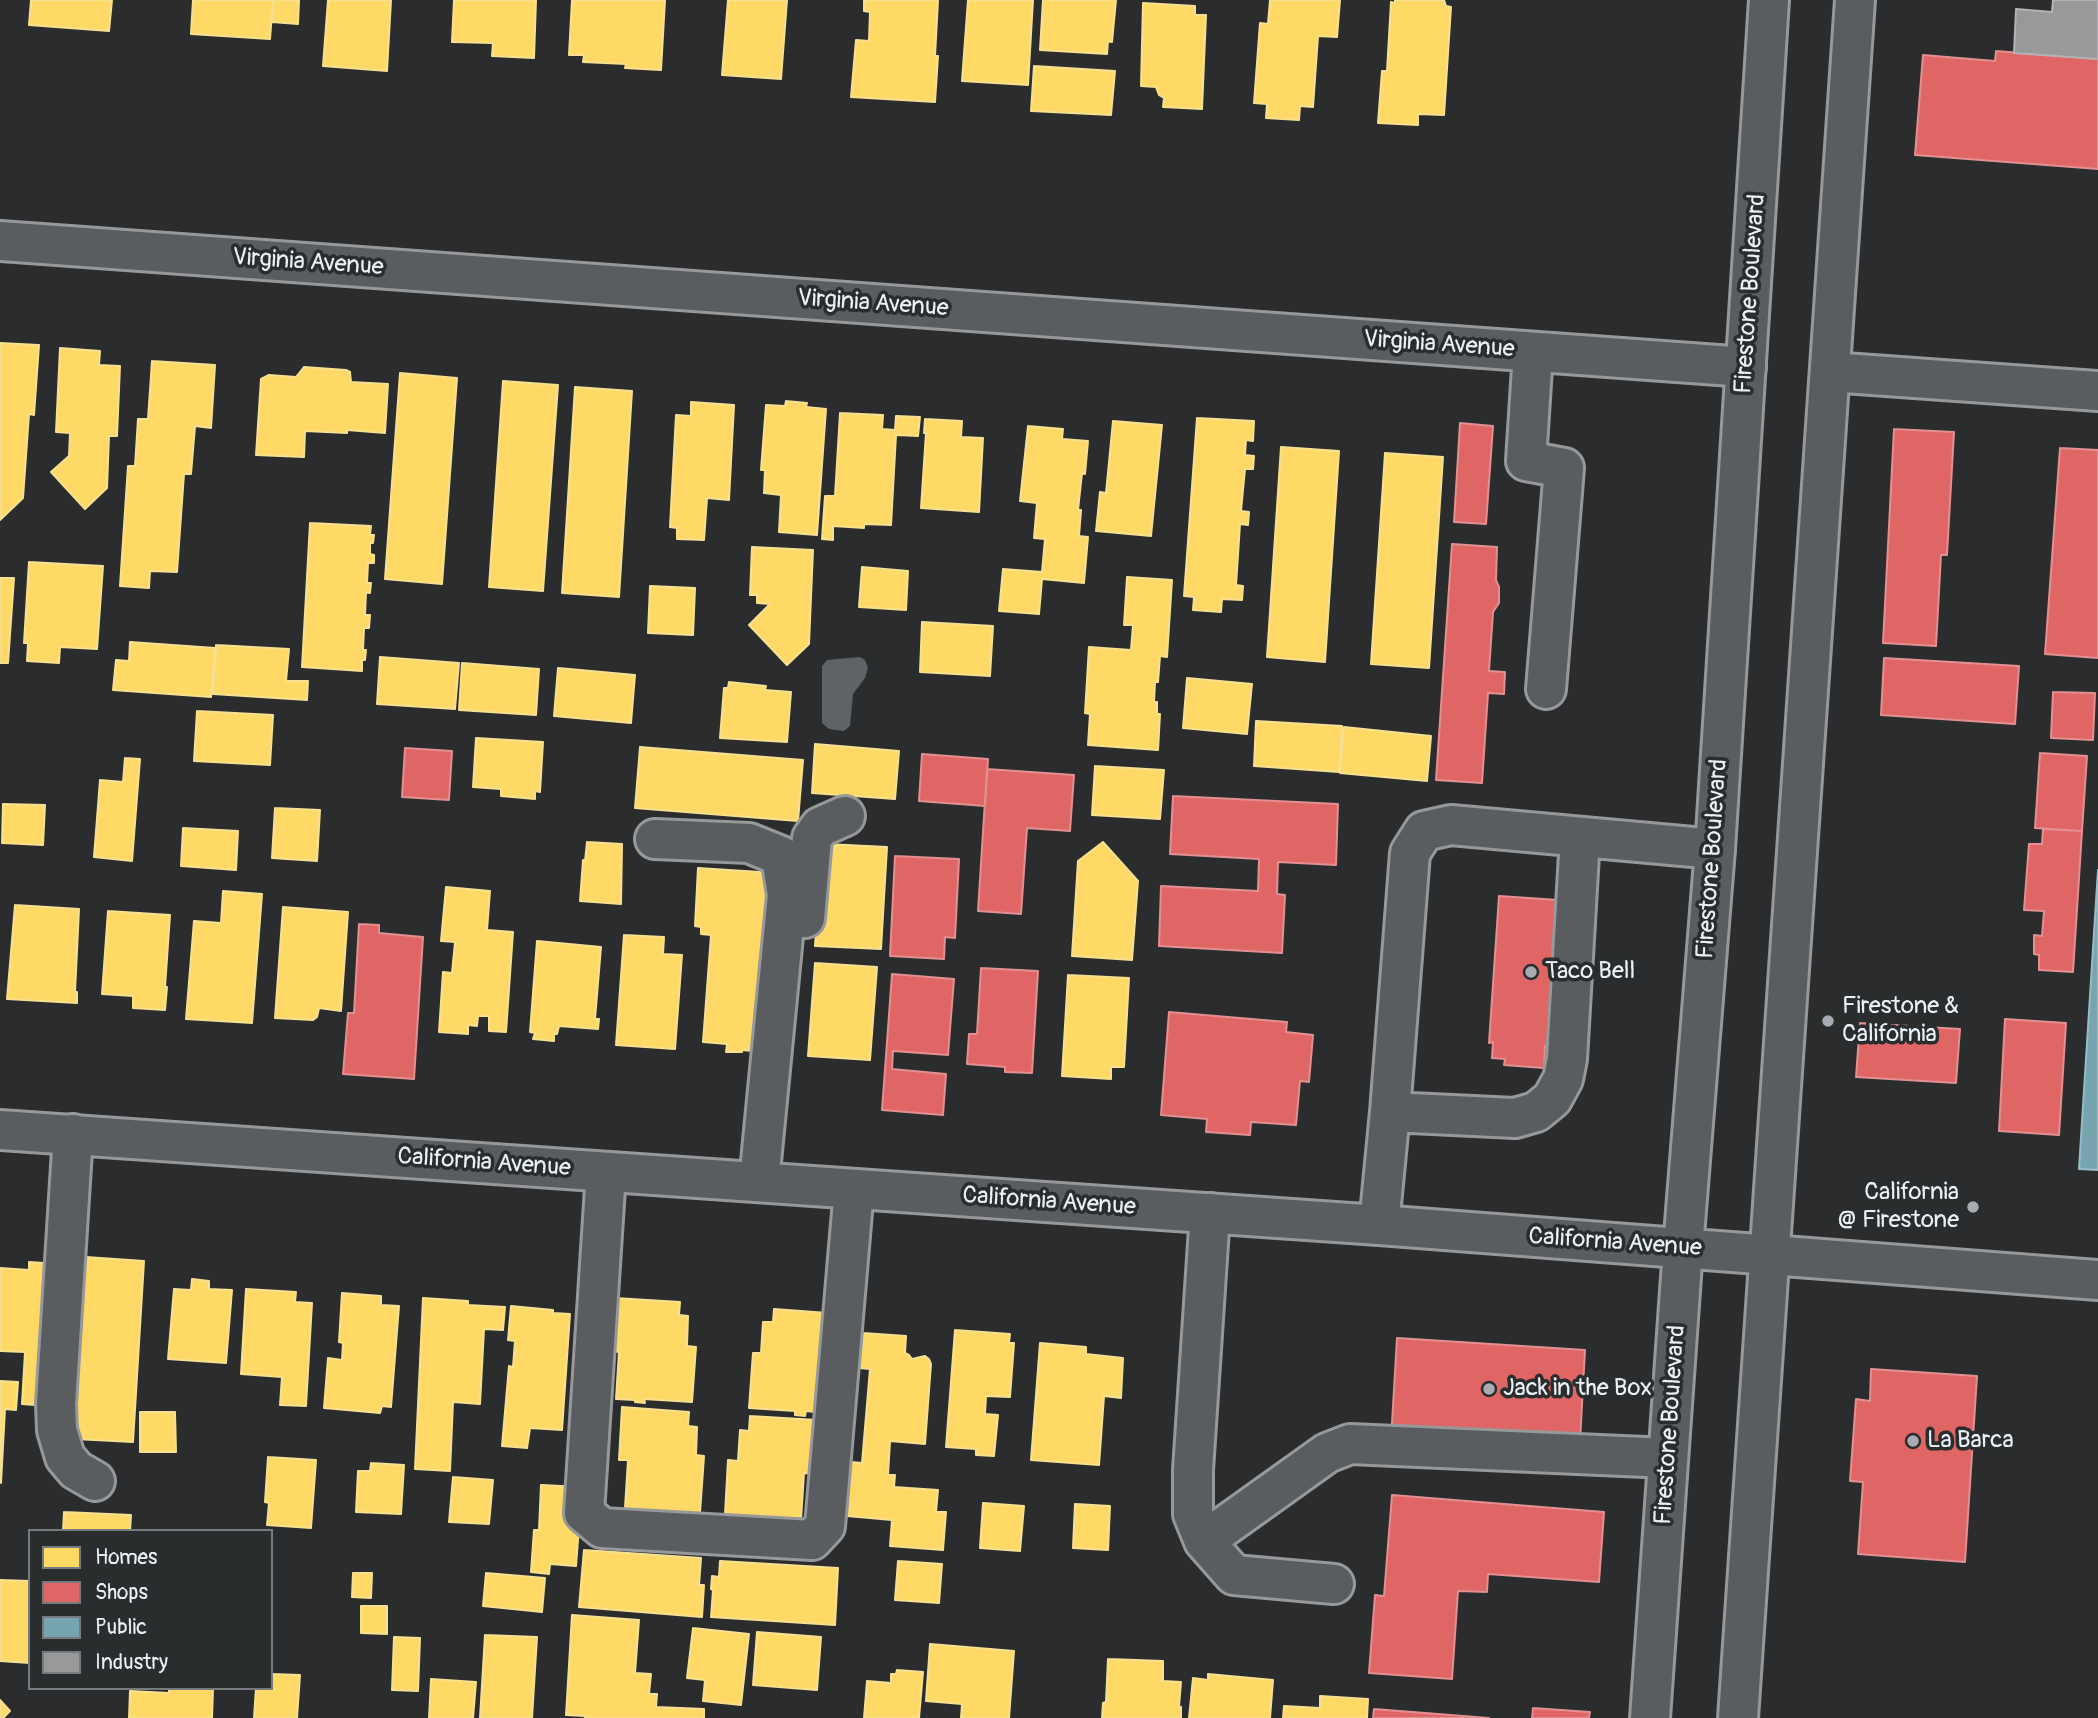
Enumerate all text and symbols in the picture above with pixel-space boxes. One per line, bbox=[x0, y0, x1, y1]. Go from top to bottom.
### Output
street label: Firestone Boulevard bbox=[1730, 193, 1772, 395]
street label: Virginia Avenue bbox=[232, 243, 384, 283]
street label: Virginia Avenue bbox=[797, 284, 949, 324]
street label: Virginia Avenue bbox=[1363, 325, 1515, 365]
street label: Firestone Boulevard bbox=[1692, 758, 1734, 960]
place label: Taco Bell bbox=[1545, 958, 1635, 986]
marker: Taco Bell bbox=[1523, 964, 1539, 980]
place label: Firestone & California bbox=[1842, 993, 1959, 1049]
marker: Firestone & California bbox=[1820, 1013, 1836, 1029]
street label: California Avenue bbox=[396, 1143, 572, 1183]
place label: California @ Firestone bbox=[1838, 1179, 1959, 1235]
street label: California Avenue bbox=[961, 1182, 1137, 1222]
marker: California @ Firestone bbox=[1965, 1199, 1981, 1215]
street label: California Avenue bbox=[1527, 1223, 1703, 1263]
street label: Firestone Boulevard bbox=[1650, 1324, 1692, 1526]
place label: Jack in the Box bbox=[1503, 1375, 1652, 1403]
marker: Jack in the Box bbox=[1481, 1381, 1497, 1397]
place label: La Barca bbox=[1927, 1427, 2014, 1455]
marker: La Barca bbox=[1905, 1433, 1921, 1449]
legend bbox=[28, 1529, 273, 1690]
text: Homes bbox=[95, 1544, 157, 1571]
text: Shops bbox=[95, 1579, 148, 1606]
text: Public bbox=[95, 1614, 147, 1641]
text: Industry bbox=[95, 1649, 168, 1676]

